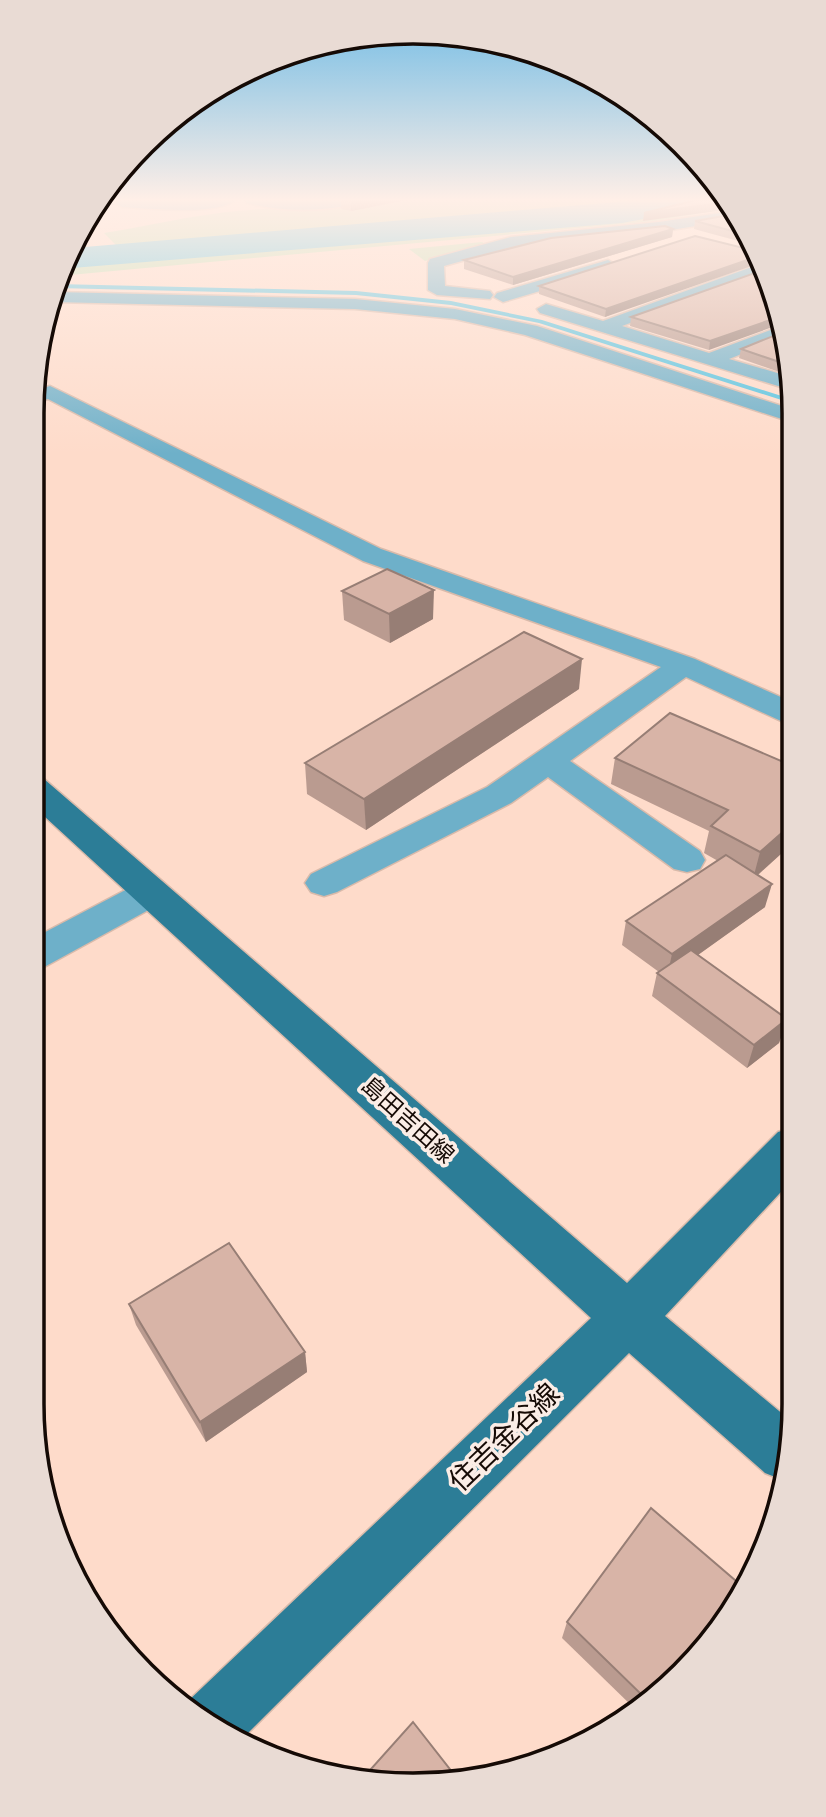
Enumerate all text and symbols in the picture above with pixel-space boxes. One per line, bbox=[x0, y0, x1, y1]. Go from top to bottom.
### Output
street label: 島田吉田線 bbox=[353, 1070, 461, 1172]
street label: 住吉金谷線 bbox=[440, 1374, 570, 1502]

